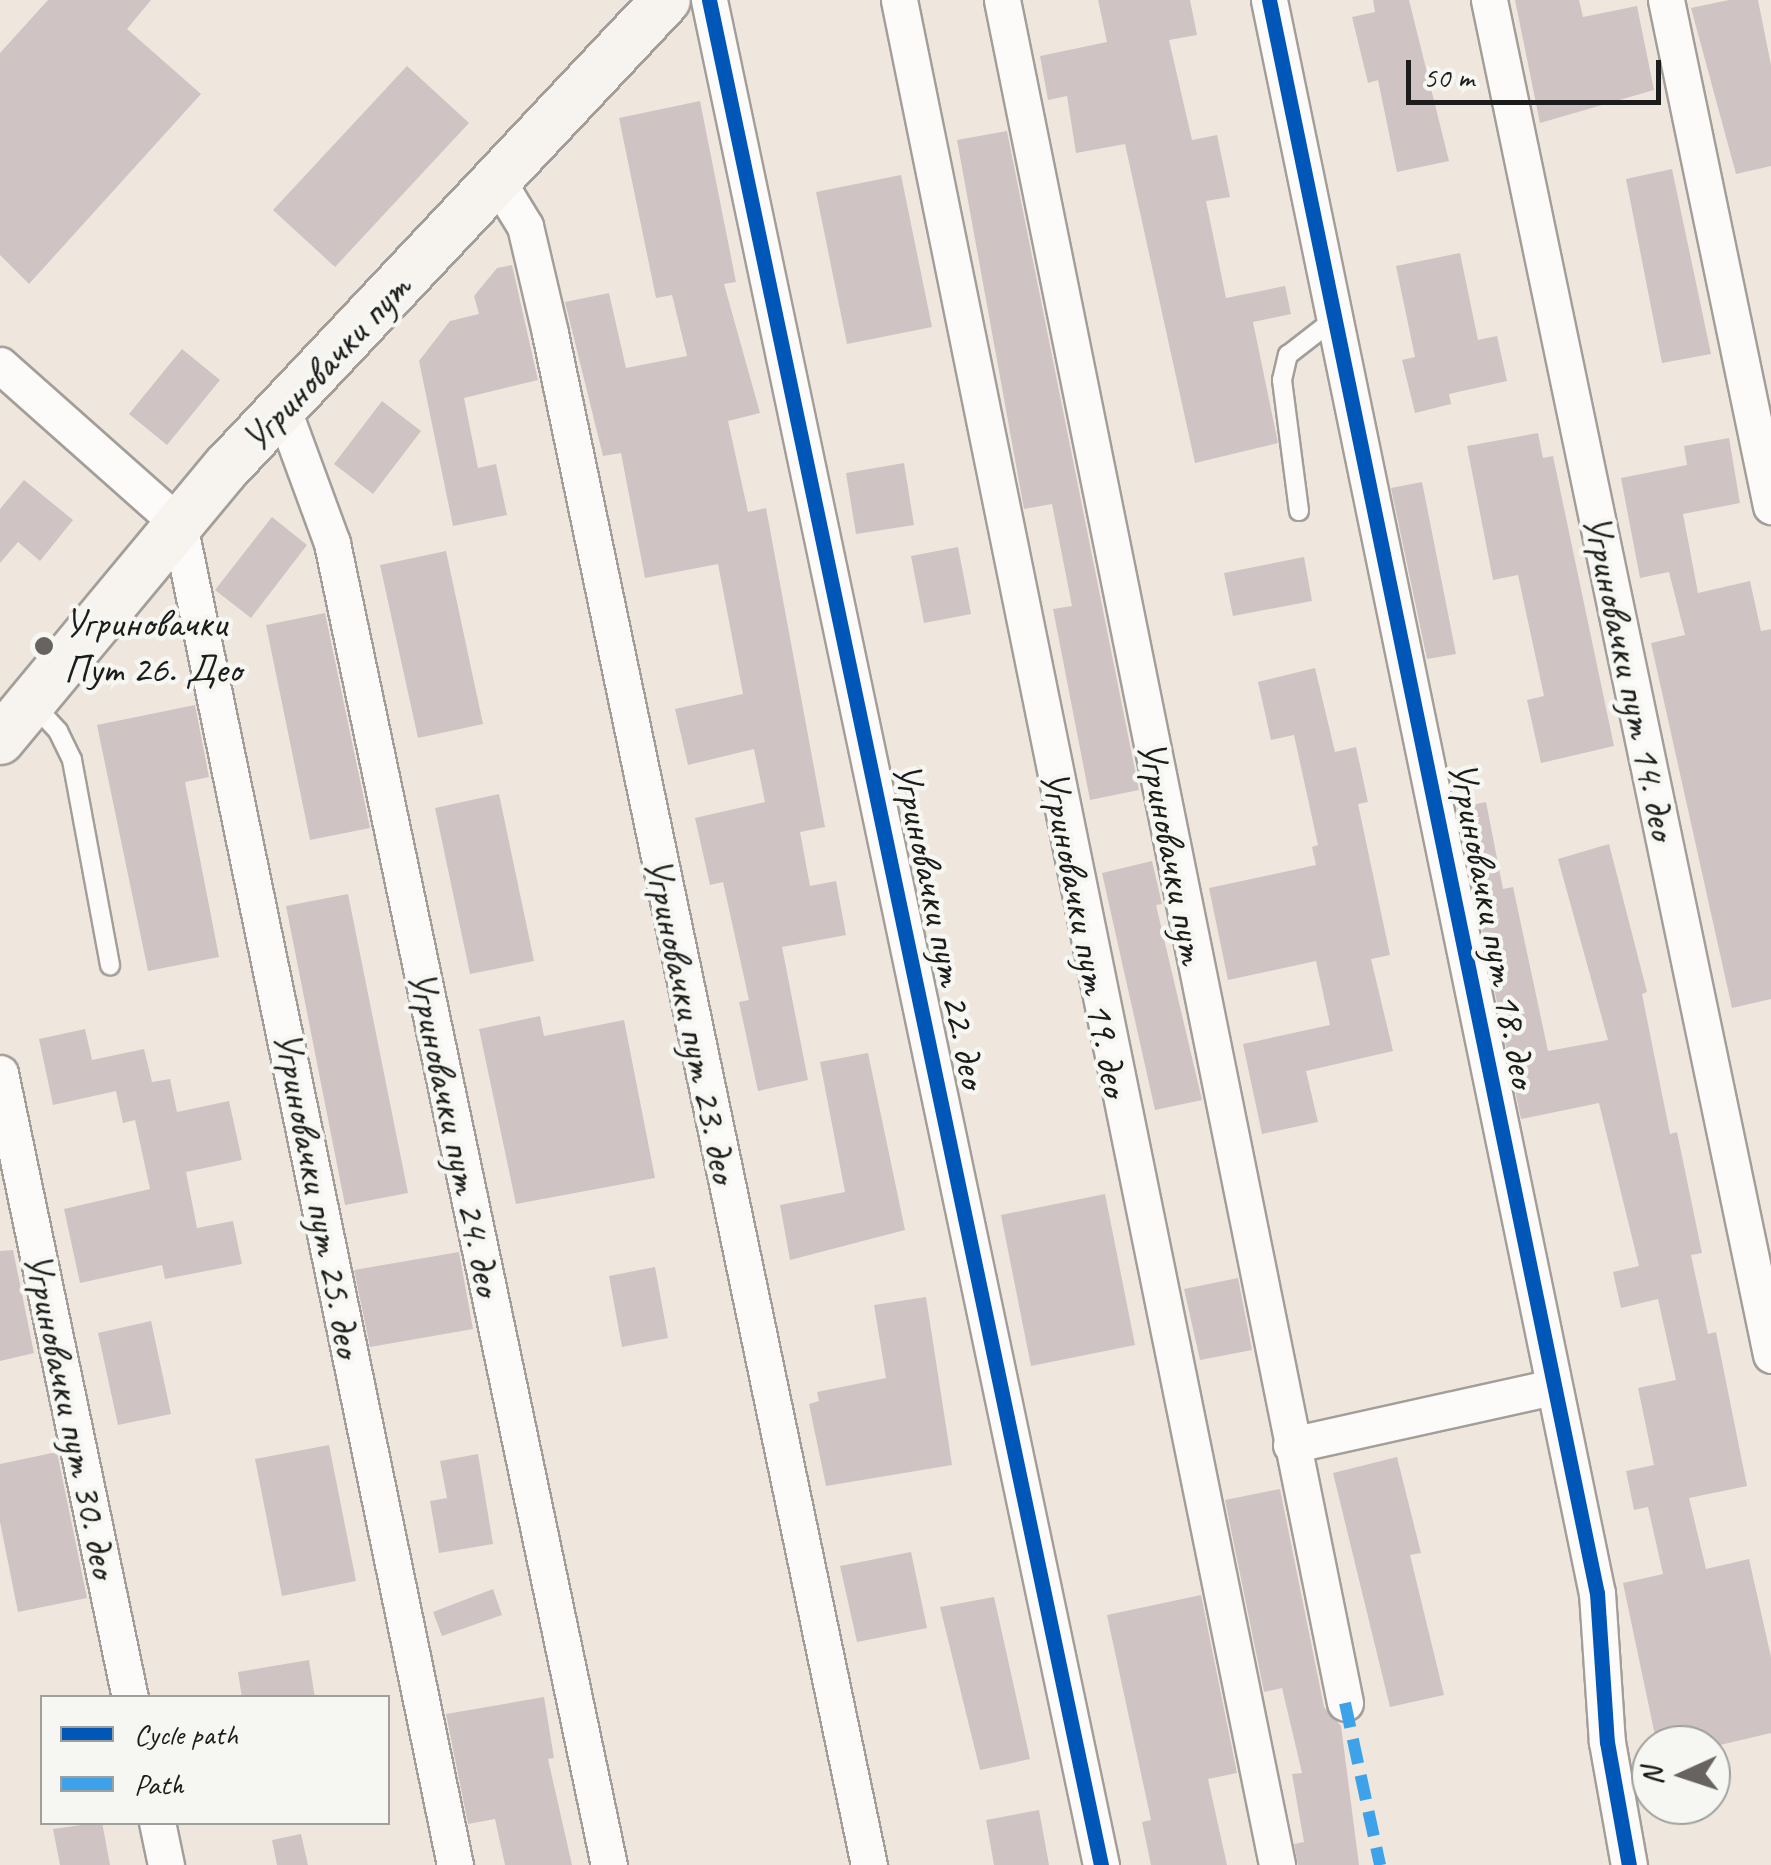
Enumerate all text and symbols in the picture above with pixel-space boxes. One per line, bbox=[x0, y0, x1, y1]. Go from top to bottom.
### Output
scale bar bbox=[1411, 40, 1666, 102]
text: 50 m bbox=[1423, 58, 1474, 96]
street label: Угриновачки пут bbox=[232, 264, 420, 462]
street label: Угриновачки пут 14. део bbox=[1572, 511, 1688, 843]
place label: Угриновачки Пут 26. Део bbox=[64, 599, 241, 693]
marker: Угриновачки Пут 26. Део bbox=[33, 635, 55, 657]
street label: Угриновачки пут bbox=[1127, 737, 1217, 967]
street label: Угриновачки пут 18. део bbox=[1438, 757, 1548, 1091]
street label: Угриновачки пут 22. део bbox=[882, 759, 998, 1091]
street label: Угриновачки пут 19. део bbox=[1030, 766, 1140, 1100]
street label: Угриновачки пут 23. део bbox=[633, 854, 749, 1186]
street label: Угриновачки пут 24. део bbox=[397, 967, 513, 1299]
street label: Угриновачки пут 25. део bbox=[263, 1027, 373, 1361]
street label: Угриновачки пут 30. део bbox=[13, 1249, 129, 1581]
legend bbox=[40, 1695, 390, 1825]
text: Cycle path bbox=[134, 1715, 238, 1753]
north arrow bbox=[1631, 1725, 1731, 1825]
text: Path bbox=[134, 1765, 183, 1803]
text: N bbox=[1635, 1767, 1670, 1786]

